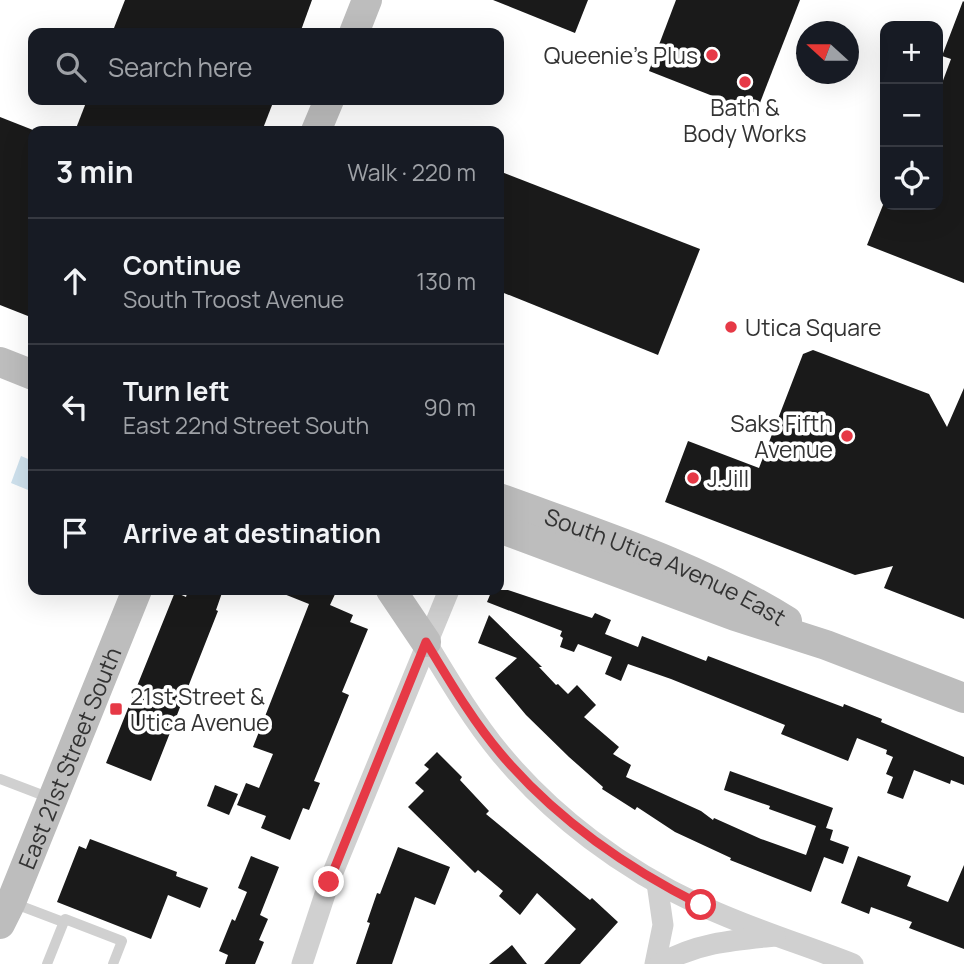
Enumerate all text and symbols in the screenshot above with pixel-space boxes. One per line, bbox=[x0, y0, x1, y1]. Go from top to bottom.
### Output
north arrow bbox=[796, 21, 859, 84]
map controls bbox=[880, 21, 943, 210]
button: + bbox=[880, 21, 943, 84]
search box bbox=[28, 28, 504, 105]
place label: Queenie's Plus bbox=[544, 39, 698, 71]
marker: Queenie's Plus bbox=[704, 47, 720, 63]
icon: search bbox=[52, 48, 90, 86]
text: Search here bbox=[108, 49, 253, 85]
marker: Bath & Body Works bbox=[737, 74, 753, 90]
button: − bbox=[880, 84, 943, 147]
place label: Bath & Body Works bbox=[683, 91, 807, 149]
button: locate bbox=[880, 147, 943, 210]
text: 3 min bbox=[56, 151, 134, 192]
text: Walk · 220 m bbox=[347, 156, 476, 188]
text: Continue bbox=[123, 247, 241, 283]
icon: ahead bbox=[56, 262, 94, 300]
text: 130 m bbox=[416, 265, 476, 297]
text: South Troost Avenue bbox=[123, 283, 344, 315]
place label: Utica Square bbox=[745, 311, 882, 343]
marker: Utica Square bbox=[723, 319, 739, 335]
text: Turn left bbox=[123, 373, 230, 409]
icon: left bbox=[56, 388, 94, 426]
text: 90 m bbox=[424, 391, 476, 423]
place label: Saks Fifth Avenue bbox=[730, 407, 833, 465]
text: East 22nd Street South bbox=[123, 409, 369, 441]
marker: Saks Fifth Avenue bbox=[839, 428, 855, 444]
place label: J.Jill bbox=[707, 462, 749, 494]
marker: J.Jill bbox=[685, 470, 701, 486]
street label: South Utica Avenue East bbox=[540, 500, 792, 633]
icon: arrive bbox=[56, 514, 94, 552]
text: Arrive at destination bbox=[123, 515, 381, 551]
street label: East 21st Street South bbox=[10, 642, 128, 873]
place label: 21st Street & Utica Avenue bbox=[130, 680, 270, 738]
marker: 21st Street & Utica Avenue bbox=[108, 701, 124, 717]
route end bbox=[313, 866, 344, 897]
route start bbox=[685, 889, 716, 920]

